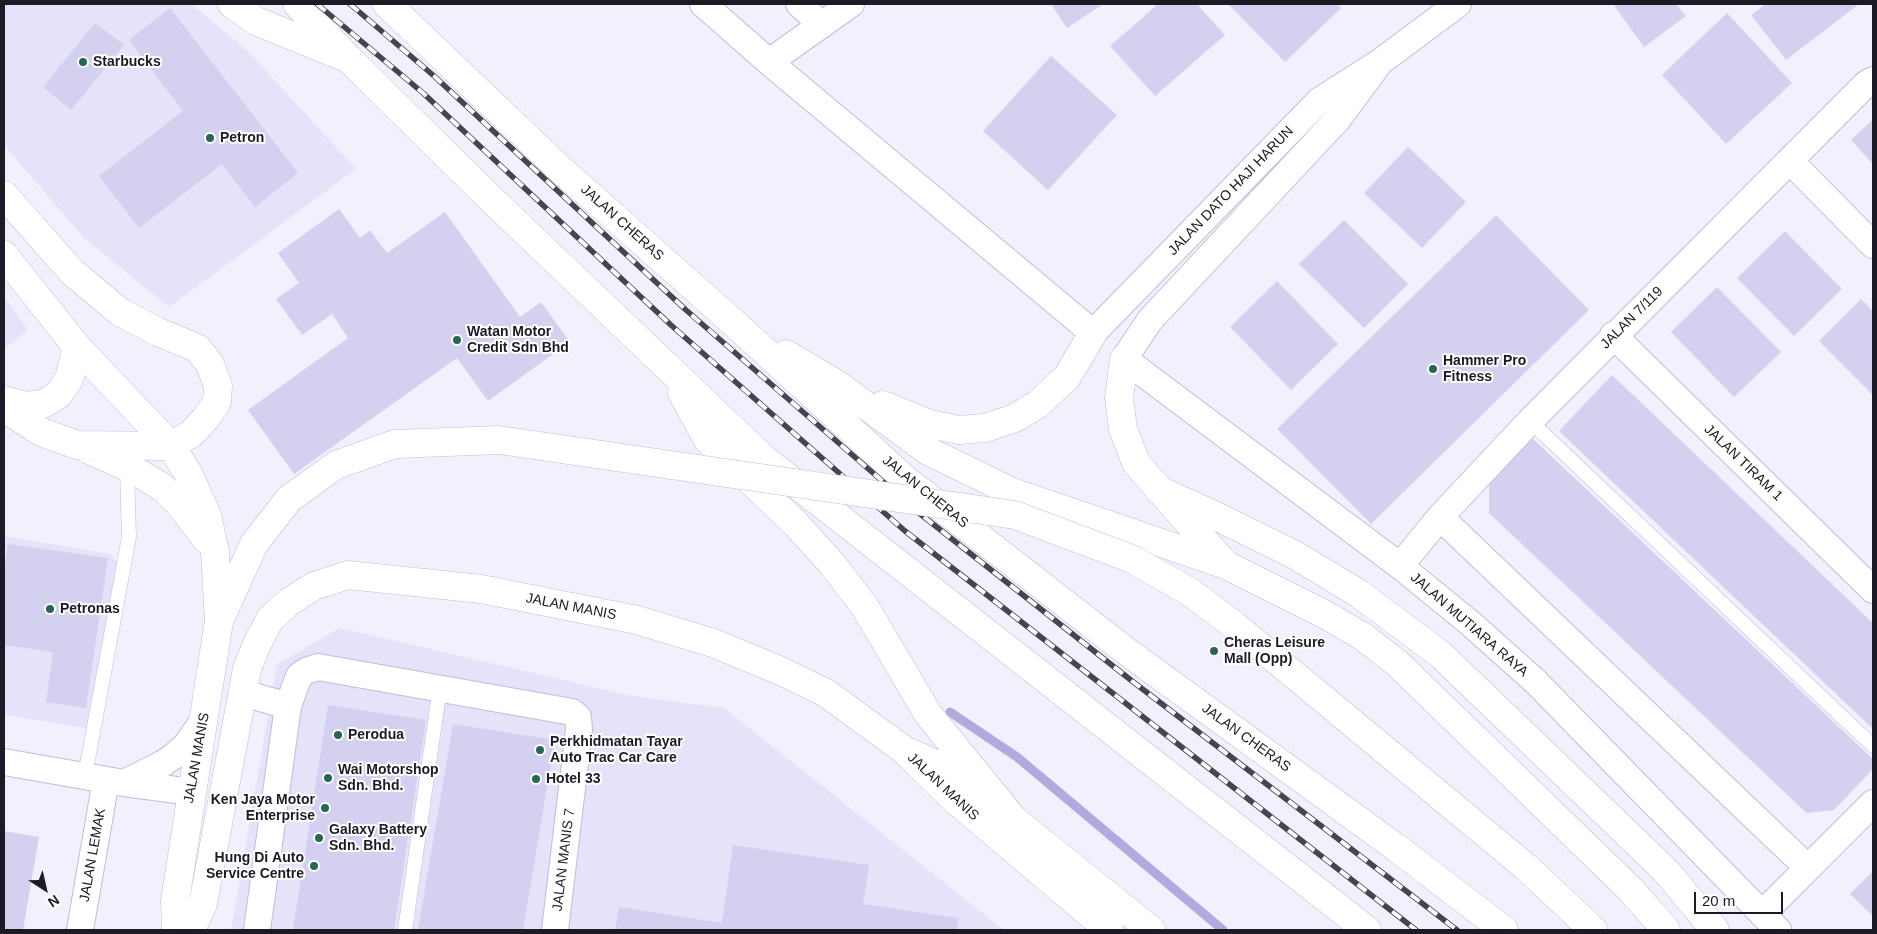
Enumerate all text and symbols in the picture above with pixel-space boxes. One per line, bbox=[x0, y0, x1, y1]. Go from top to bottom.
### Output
place label: Starbucks bbox=[93, 54, 161, 70]
marker: Starbucks bbox=[77, 56, 89, 68]
street label: JALAN DATO HAJI HARUN bbox=[1165, 123, 1297, 259]
place label: Petron bbox=[220, 130, 264, 146]
marker: Petron bbox=[204, 132, 216, 144]
street label: JALAN CHERAS bbox=[577, 181, 667, 265]
street label: JALAN 7/119 bbox=[1597, 283, 1667, 353]
place label: Watan Motor Credit Sdn Bhd bbox=[467, 324, 569, 357]
marker: Watan Motor Credit Sdn Bhd bbox=[451, 334, 463, 346]
place label: Hammer Pro Fitness bbox=[1443, 353, 1526, 386]
marker: Hammer Pro Fitness bbox=[1427, 363, 1439, 375]
street label: JALAN TIRAM 1 bbox=[1700, 421, 1786, 505]
street label: JALAN CHERAS bbox=[879, 452, 971, 532]
street label: JALAN MUTIARA RAYA bbox=[1407, 569, 1531, 681]
street label: JALAN MANIS bbox=[524, 590, 618, 624]
place label: Petronas bbox=[60, 601, 120, 617]
marker: Petronas bbox=[44, 603, 56, 615]
place label: Cheras Leisure Mall (Opp) bbox=[1224, 635, 1325, 668]
marker: Cheras Leisure Mall (Opp) bbox=[1208, 645, 1220, 657]
street label: JALAN CHERAS bbox=[1198, 700, 1294, 776]
street label: JALAN MANIS bbox=[181, 711, 213, 805]
place label: Perodua bbox=[348, 727, 404, 743]
marker: Perodua bbox=[332, 729, 344, 741]
place label: Perkhidmatan Tayar Auto Trac Car Care bbox=[550, 734, 683, 766]
marker: Perkhidmatan Tayar Auto Trac Car Care bbox=[534, 744, 546, 756]
street label: JALAN MANIS bbox=[904, 750, 982, 824]
place label: Wai Motorshop Sdn. Bhd. bbox=[338, 762, 439, 794]
place label: Hotel 33 bbox=[546, 771, 600, 787]
marker: Wai Motorshop Sdn. Bhd. bbox=[322, 772, 334, 784]
marker: Hotel 33 bbox=[530, 773, 542, 785]
place label: Ken Jaya Motor Enterprise bbox=[211, 792, 315, 824]
marker: Ken Jaya Motor Enterprise bbox=[319, 802, 331, 814]
street label: JALAN LEMAK bbox=[76, 807, 110, 903]
street label: JALAN MANIS 7 bbox=[549, 808, 579, 912]
place label: Galaxy Battery Sdn. Bhd. bbox=[329, 822, 427, 854]
marker: Galaxy Battery Sdn. Bhd. bbox=[313, 832, 325, 844]
place label: Hung Di Auto Service Centre bbox=[206, 850, 304, 882]
marker: Hung Di Auto Service Centre bbox=[308, 860, 320, 872]
north arrow bbox=[20, 864, 70, 914]
scale bar bbox=[1697, 882, 1786, 914]
text: N bbox=[45, 892, 62, 911]
text: 20 m bbox=[1702, 892, 1735, 909]

